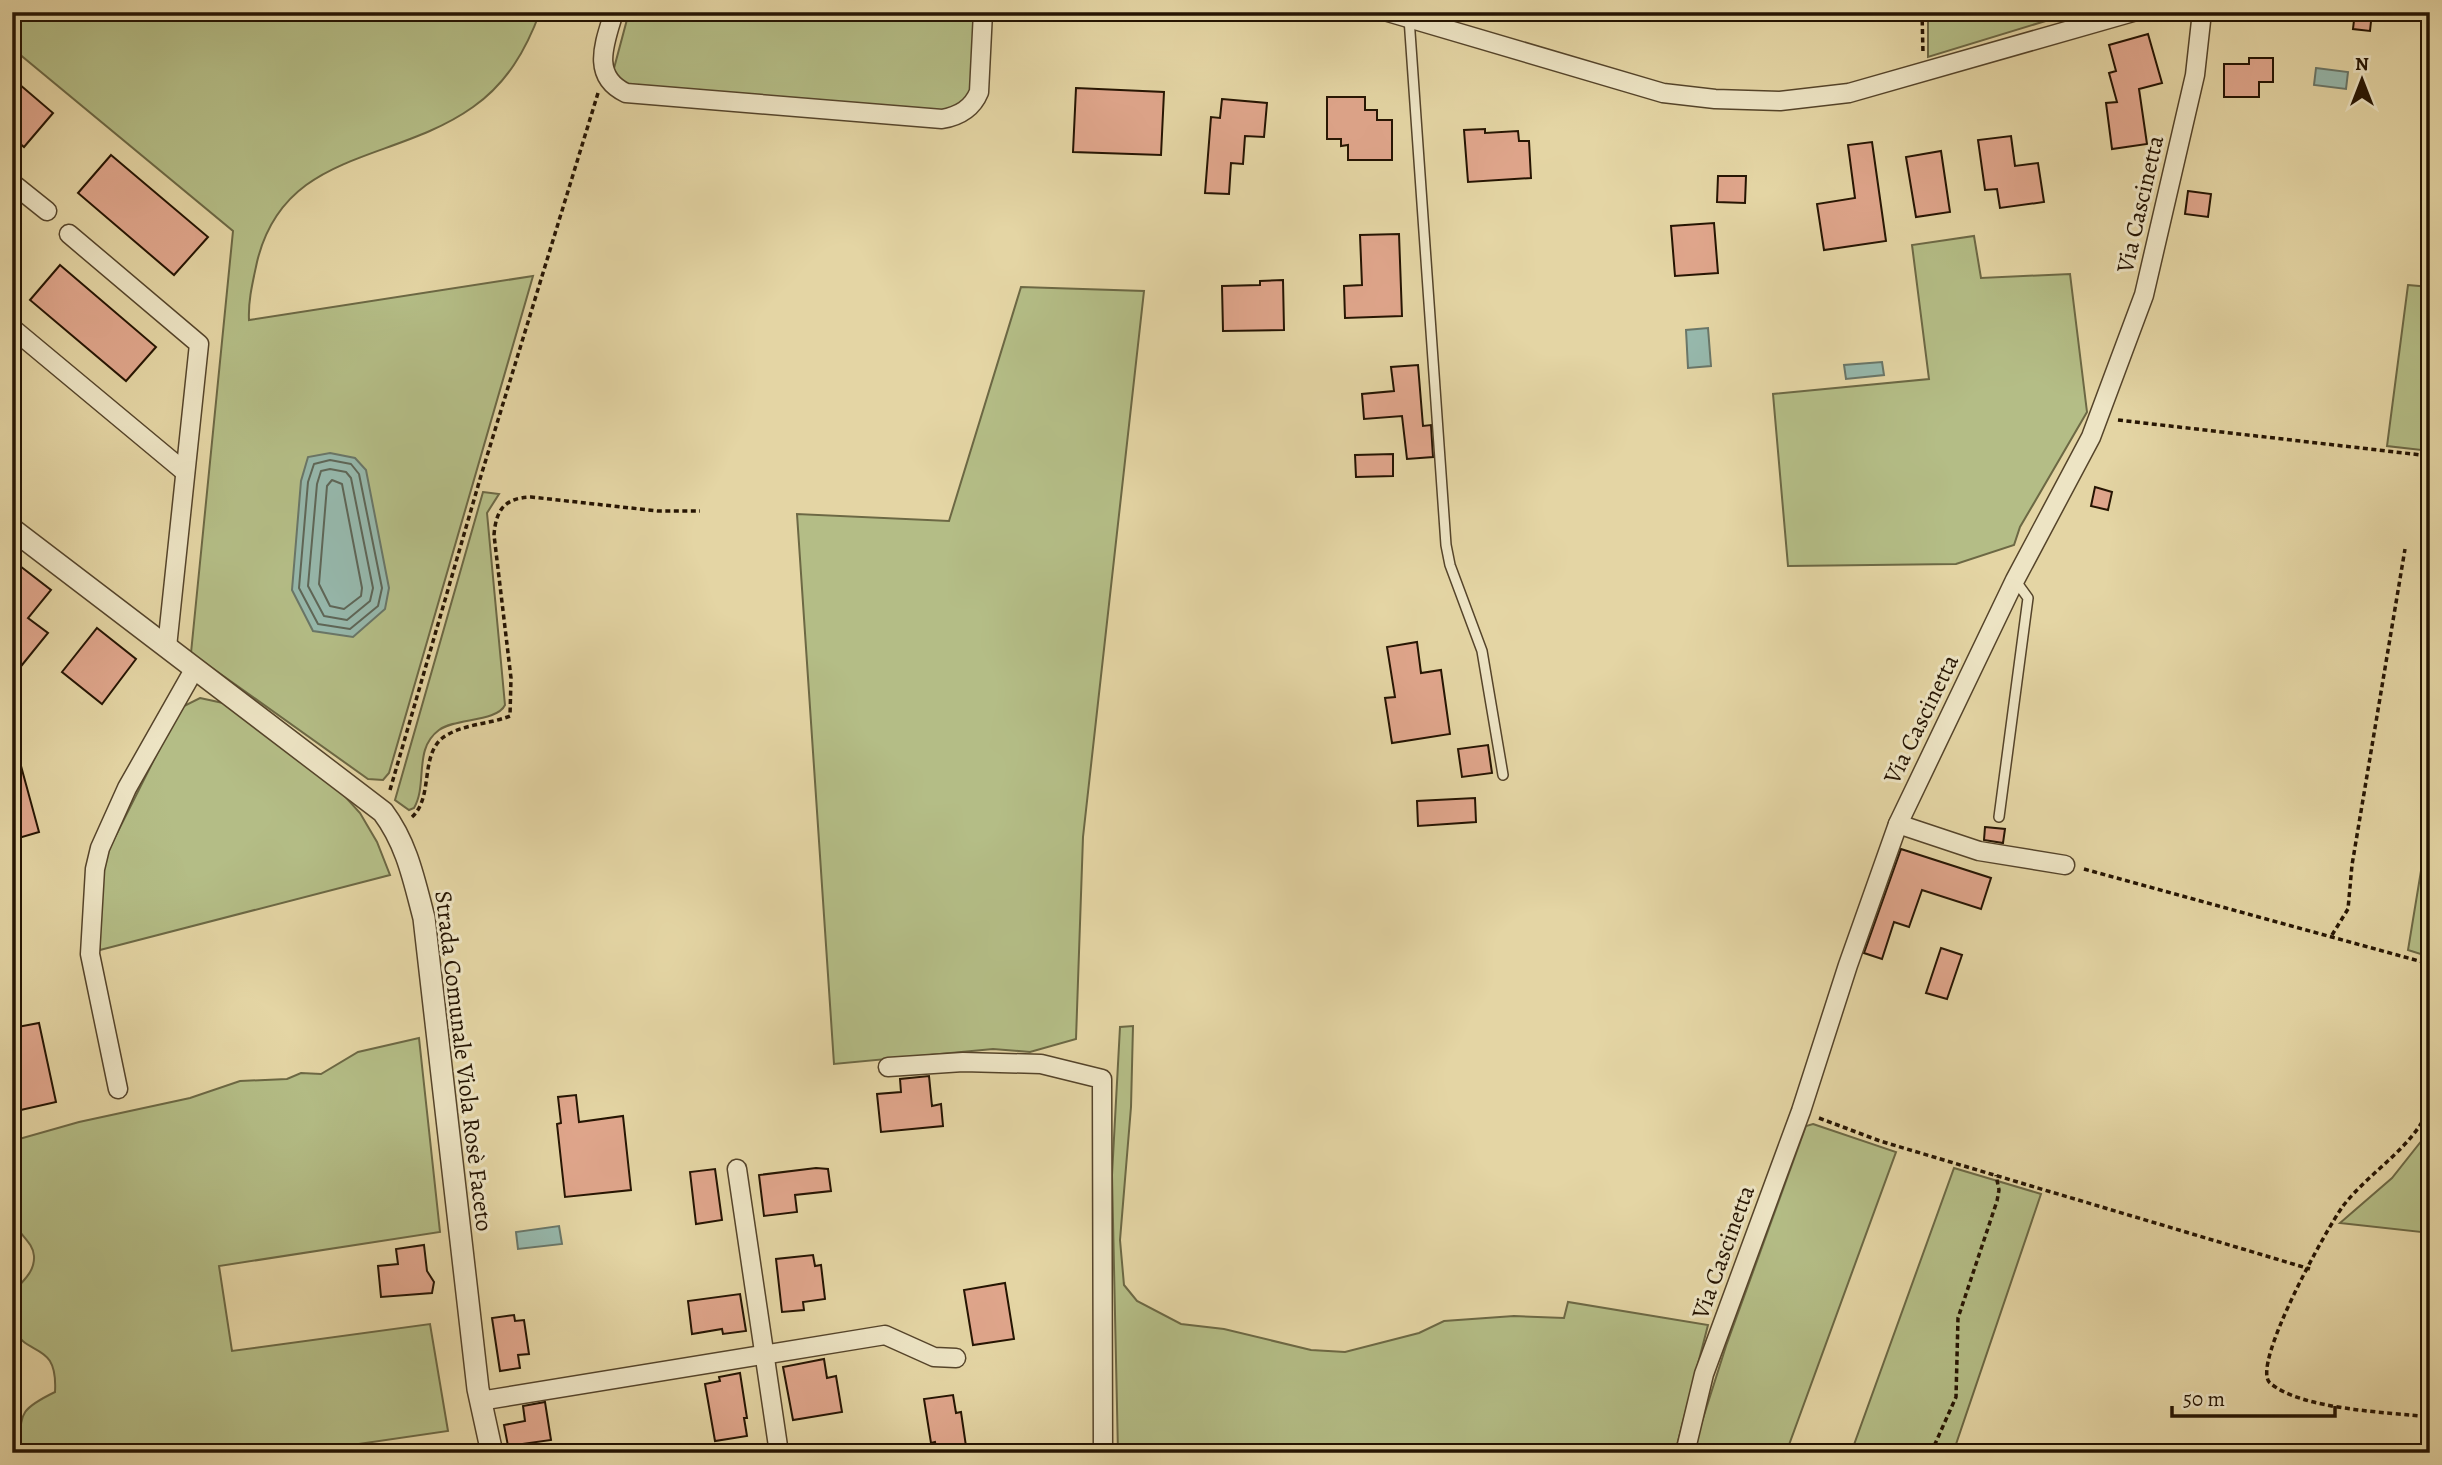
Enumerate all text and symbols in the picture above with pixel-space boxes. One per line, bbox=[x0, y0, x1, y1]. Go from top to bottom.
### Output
north arrow bbox=[2326, 46, 2396, 116]
text: N bbox=[2355, 51, 2369, 77]
street label: Via Cascinetta bbox=[2108, 131, 2172, 277]
street label: Via Cascinetta bbox=[1875, 648, 1966, 790]
street label: Strada Comunale Viola Rosè Faceto bbox=[427, 889, 501, 1233]
street label: Via Cascinetta bbox=[1684, 1180, 1762, 1324]
scale bar bbox=[2172, 1374, 2335, 1418]
text: 50 m bbox=[2183, 1385, 2225, 1413]

